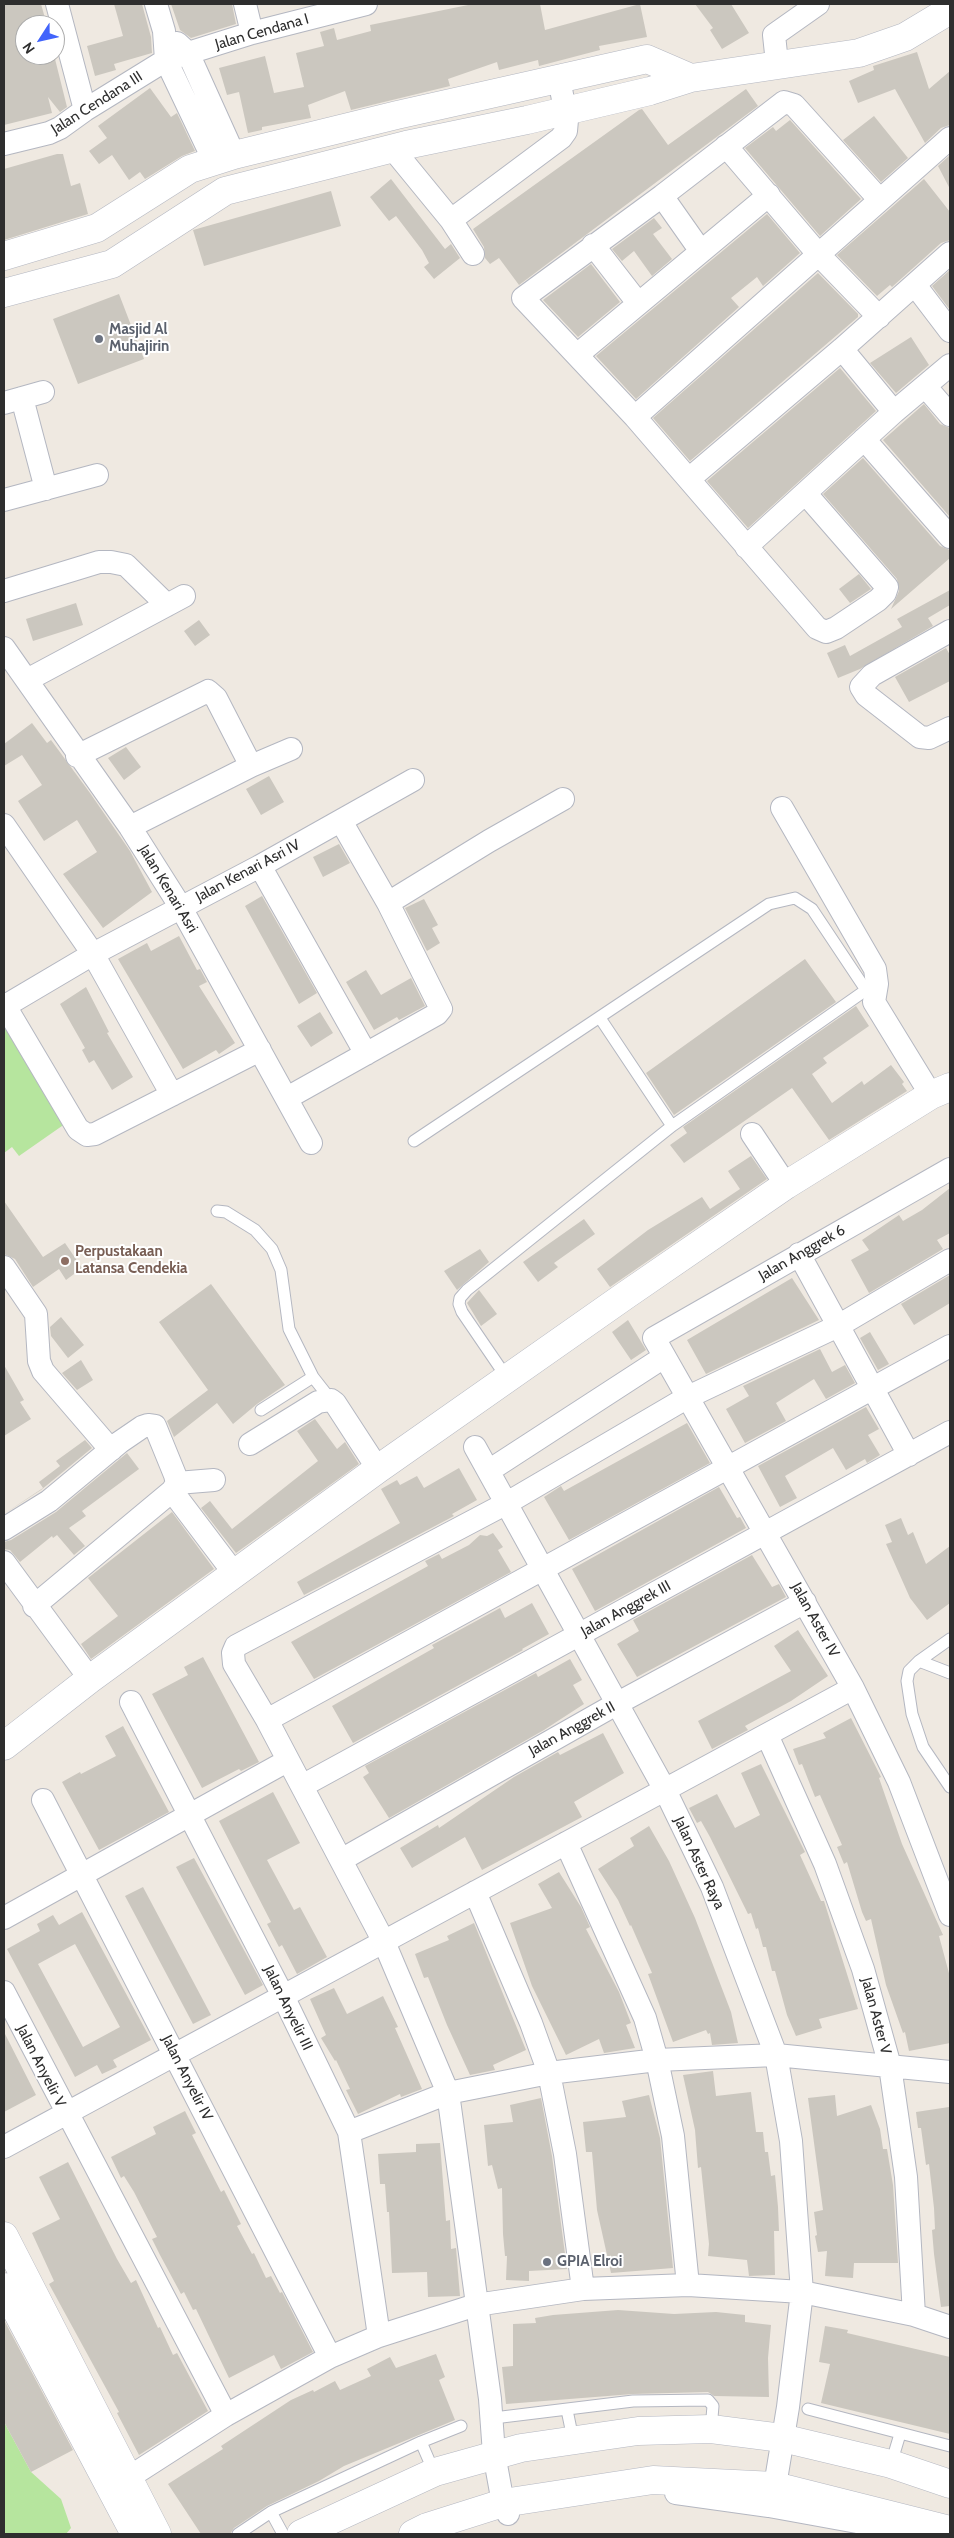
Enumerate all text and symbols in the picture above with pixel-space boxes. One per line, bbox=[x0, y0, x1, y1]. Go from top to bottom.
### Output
street label: Jalan Cendana I bbox=[213, 10, 311, 54]
north arrow bbox=[15, 15, 65, 65]
text: N bbox=[18, 39, 39, 57]
street label: Jalan Cendana III bbox=[48, 68, 146, 138]
place label: Masjid Al Muhajirin bbox=[109, 321, 169, 356]
marker: Masjid Al Muhajirin bbox=[93, 333, 105, 345]
street label: Jalan Kenari Asri IV bbox=[193, 836, 303, 906]
street label: Jalan Kenari Asri bbox=[135, 842, 201, 936]
street label: Jalan Anggrek 6 bbox=[756, 1221, 848, 1285]
place label: Perpustakaan Latansa Cendekia bbox=[75, 1243, 188, 1278]
marker: Perpustakaan Latansa Cendekia bbox=[59, 1255, 71, 1267]
street label: Jalan Anggrek III bbox=[578, 1577, 674, 1641]
street label: Jalan Aster IV bbox=[787, 1580, 843, 1660]
street label: Jalan Anggrek II bbox=[526, 1698, 618, 1760]
street label: Jalan Aster Raya bbox=[670, 1814, 728, 1912]
street label: Jalan Anyelir III bbox=[260, 1963, 316, 2053]
street label: Jalan Aster V bbox=[857, 1976, 895, 2056]
street label: Jalan Anyelir V bbox=[13, 2022, 69, 2110]
street label: Jalan Anyelir IV bbox=[158, 2032, 216, 2124]
place label: GPIA Elroi bbox=[557, 2253, 622, 2271]
marker: GPIA Elroi bbox=[541, 2256, 553, 2268]

